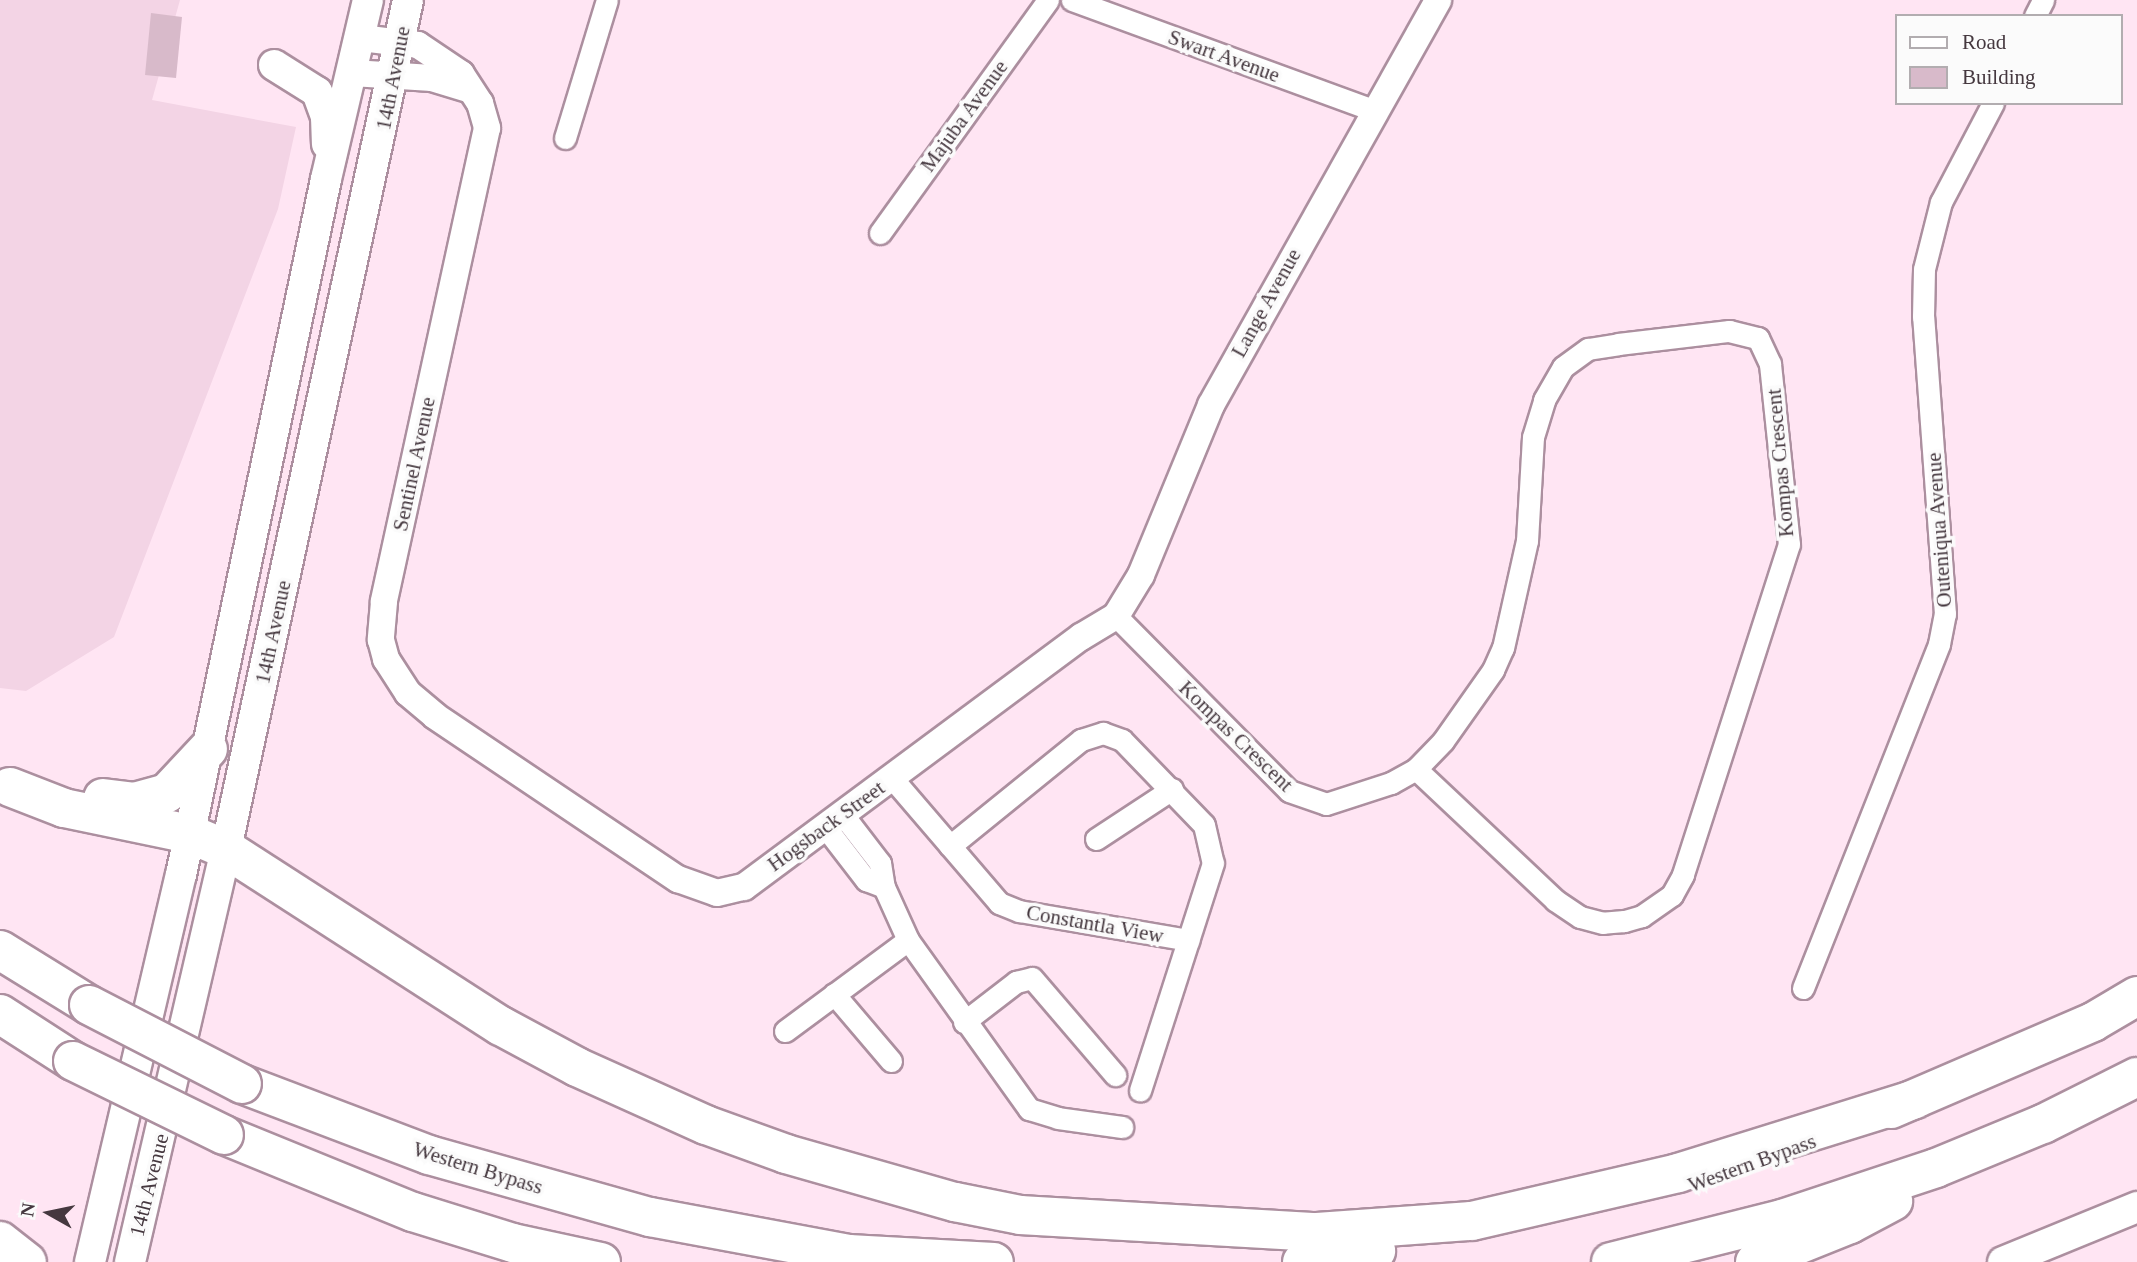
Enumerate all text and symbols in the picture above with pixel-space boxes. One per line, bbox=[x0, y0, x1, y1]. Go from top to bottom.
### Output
legend bbox=[1896, 14, 2123, 105]
street label: 14th Avenue bbox=[370, 23, 416, 133]
street label: Swart Avenue bbox=[1164, 24, 1284, 88]
text: Road bbox=[1962, 30, 2006, 54]
street label: Majuba Avenue bbox=[915, 55, 1013, 177]
text: Building bbox=[1962, 65, 2036, 89]
street label: Lange Avenue bbox=[1226, 244, 1306, 362]
street label: Kompas Crescent bbox=[1761, 388, 1799, 538]
street label: Sentinel Avenue bbox=[387, 394, 441, 534]
street label: Outeniqua Avenue bbox=[1921, 451, 1957, 609]
street label: 14th Avenue bbox=[250, 577, 296, 687]
street label: Kompas Crescent bbox=[1174, 675, 1298, 797]
street label: Hogsback Street bbox=[763, 775, 889, 877]
street label: Constantla View bbox=[1024, 899, 1166, 949]
street label: Western Bypass bbox=[1685, 1128, 1819, 1198]
street label: 14th Avenue bbox=[124, 1130, 174, 1240]
street label: Western Bypass bbox=[410, 1136, 546, 1200]
north arrow bbox=[14, 1178, 84, 1248]
text: N bbox=[16, 1201, 39, 1218]

